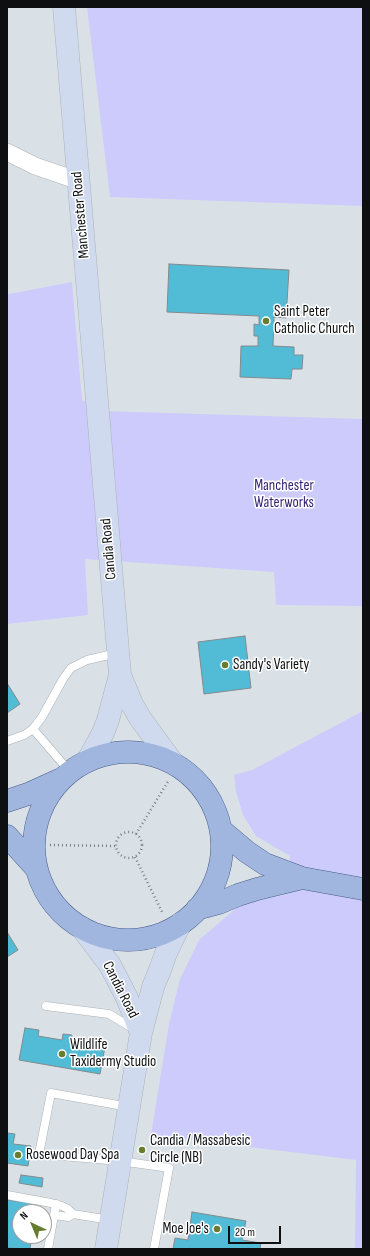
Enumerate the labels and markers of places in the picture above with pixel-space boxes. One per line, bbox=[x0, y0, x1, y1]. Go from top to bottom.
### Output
place label: Saint Peter Catholic Church bbox=[274, 303, 355, 338]
marker: Saint Peter Catholic Church bbox=[261, 316, 271, 326]
place label: Sandy's Variety bbox=[233, 656, 309, 674]
marker: Sandy's Variety bbox=[220, 660, 230, 670]
place label: Wildlife Taxidermy Studio bbox=[70, 1036, 156, 1071]
marker: Wildlife Taxidermy Studio bbox=[57, 1049, 67, 1059]
place label: Candia / Massabesic Circle (NB) bbox=[150, 1132, 251, 1167]
marker: Candia / Massabesic Circle (NB) bbox=[137, 1145, 147, 1155]
place label: Rosewood Day Spa bbox=[26, 1146, 119, 1164]
marker: Rosewood Day Spa bbox=[13, 1150, 23, 1160]
place label: Moe Joe's bbox=[162, 1220, 209, 1238]
marker: Moe Joe's bbox=[212, 1224, 222, 1234]

